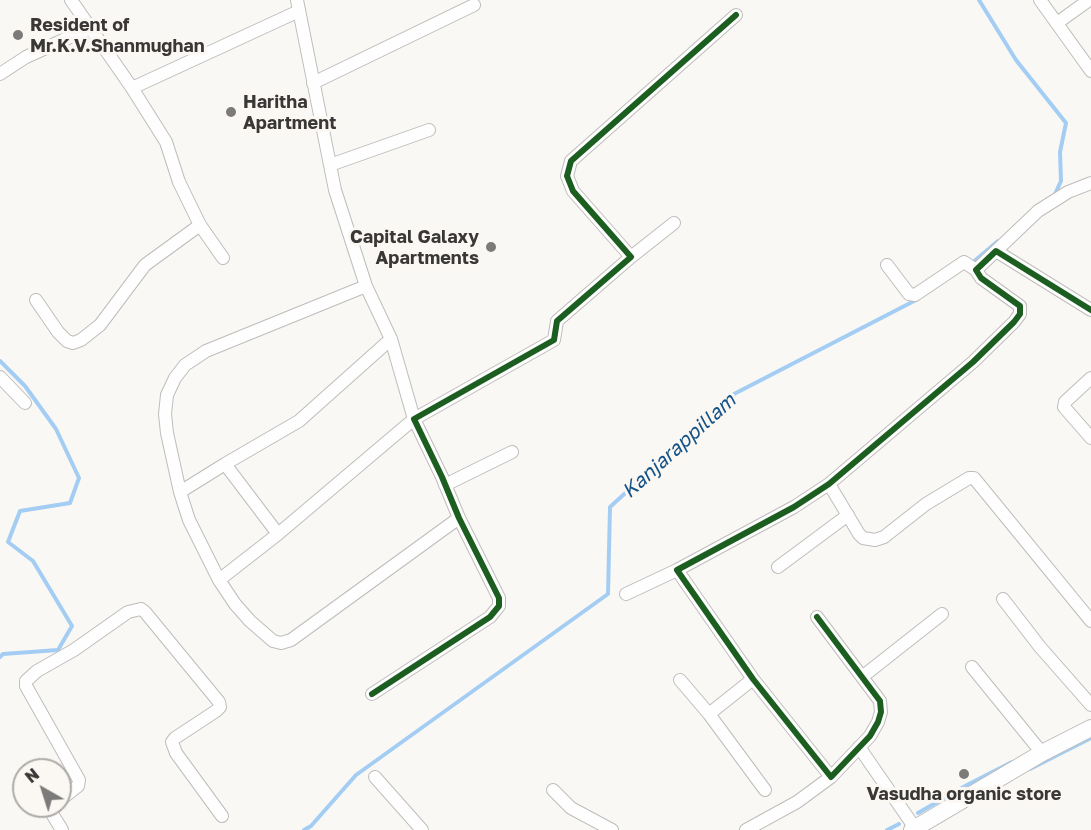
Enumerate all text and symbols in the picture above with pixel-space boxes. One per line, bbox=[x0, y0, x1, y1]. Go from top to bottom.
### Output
place label: Resident of Mr.K.V.Shanmughan bbox=[30, 14, 205, 57]
marker: Resident of Mr.K.V.Shanmughan bbox=[11, 28, 25, 42]
place label: Haritha Apartment bbox=[243, 91, 336, 134]
marker: Haritha Apartment bbox=[224, 105, 238, 119]
place label: Capital Galaxy Apartments bbox=[350, 226, 479, 268]
marker: Capital Galaxy Apartments bbox=[484, 240, 498, 254]
water label: Kanjarappillam bbox=[617, 389, 741, 503]
north arrow bbox=[12, 758, 72, 818]
text: N bbox=[21, 764, 43, 787]
marker: Vasudha organic store bbox=[957, 767, 971, 781]
place label: Vasudha organic store bbox=[867, 783, 1061, 805]

